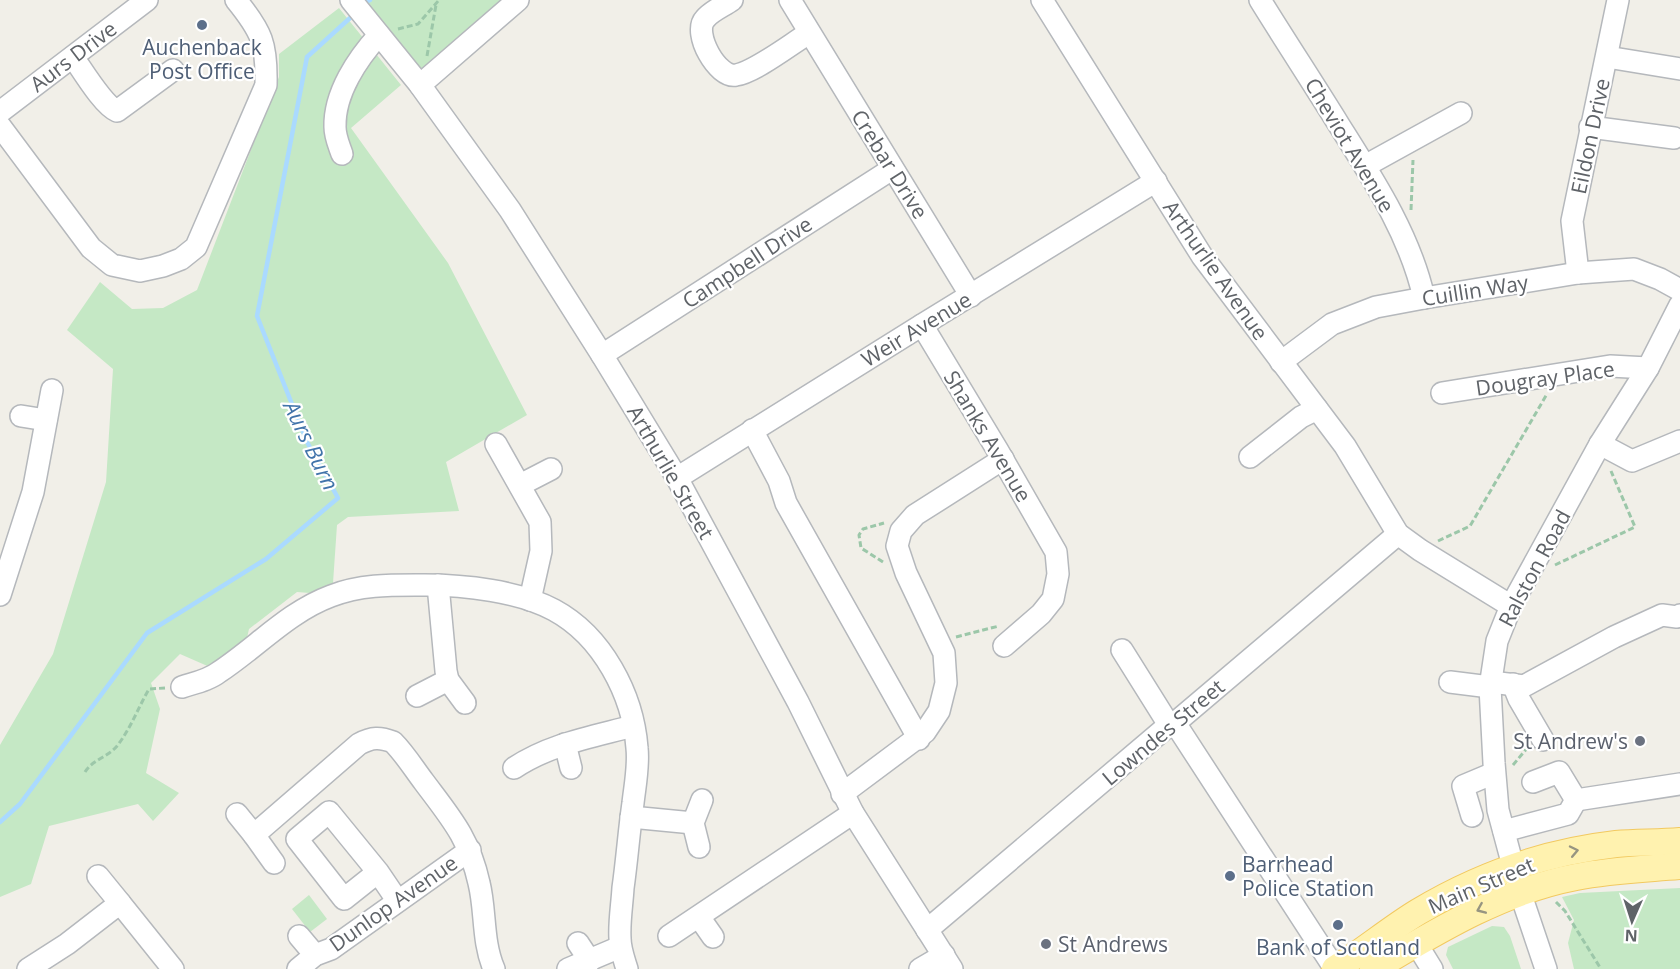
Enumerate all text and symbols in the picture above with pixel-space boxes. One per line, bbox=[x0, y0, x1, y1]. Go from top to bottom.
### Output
street label: Aurs Drive bbox=[24, 14, 122, 98]
marker: Auchenback Post Office bbox=[195, 18, 209, 32]
place label: Auchenback Post Office bbox=[142, 33, 262, 85]
street label: Cheviot Avenue bbox=[1299, 72, 1401, 218]
street label: Eildon Drive bbox=[1564, 76, 1616, 196]
street label: Crebar Drive bbox=[845, 104, 935, 224]
street label: Arthurlie Avenue bbox=[1157, 195, 1275, 345]
street label: Campbell Drive bbox=[677, 210, 817, 314]
street label: Cuillin Way bbox=[1420, 268, 1531, 312]
street label: Weir Avenue bbox=[856, 285, 976, 373]
street label: Dougray Place bbox=[1474, 354, 1616, 402]
street label: Shanks Avenue bbox=[938, 365, 1038, 507]
water label: Aurs Burn bbox=[277, 393, 347, 495]
street label: Arthurlie Street bbox=[621, 400, 721, 544]
street label: Ralston Road bbox=[1491, 505, 1577, 631]
street label: Lowndes Street bbox=[1096, 673, 1230, 791]
place label: St Andrew's bbox=[1513, 727, 1628, 755]
marker: St Andrew's bbox=[1633, 734, 1647, 748]
one-way arrow bbox=[1568, 845, 1578, 858]
street label: Dunlop Avenue bbox=[323, 848, 463, 958]
place label: Barrhead Police Station bbox=[1242, 850, 1374, 902]
street label: Main Street bbox=[1424, 850, 1538, 920]
marker: Barrhead Police Station bbox=[1223, 869, 1237, 883]
north arrow bbox=[1602, 891, 1662, 951]
one-way arrow bbox=[1476, 902, 1487, 914]
marker: Bank of Scotland bbox=[1331, 918, 1345, 932]
text: N bbox=[1624, 925, 1638, 947]
place label: St Andrews bbox=[1058, 930, 1168, 958]
place label: Bank of Scotland bbox=[1256, 933, 1420, 961]
marker: St Andrews bbox=[1039, 937, 1053, 951]

